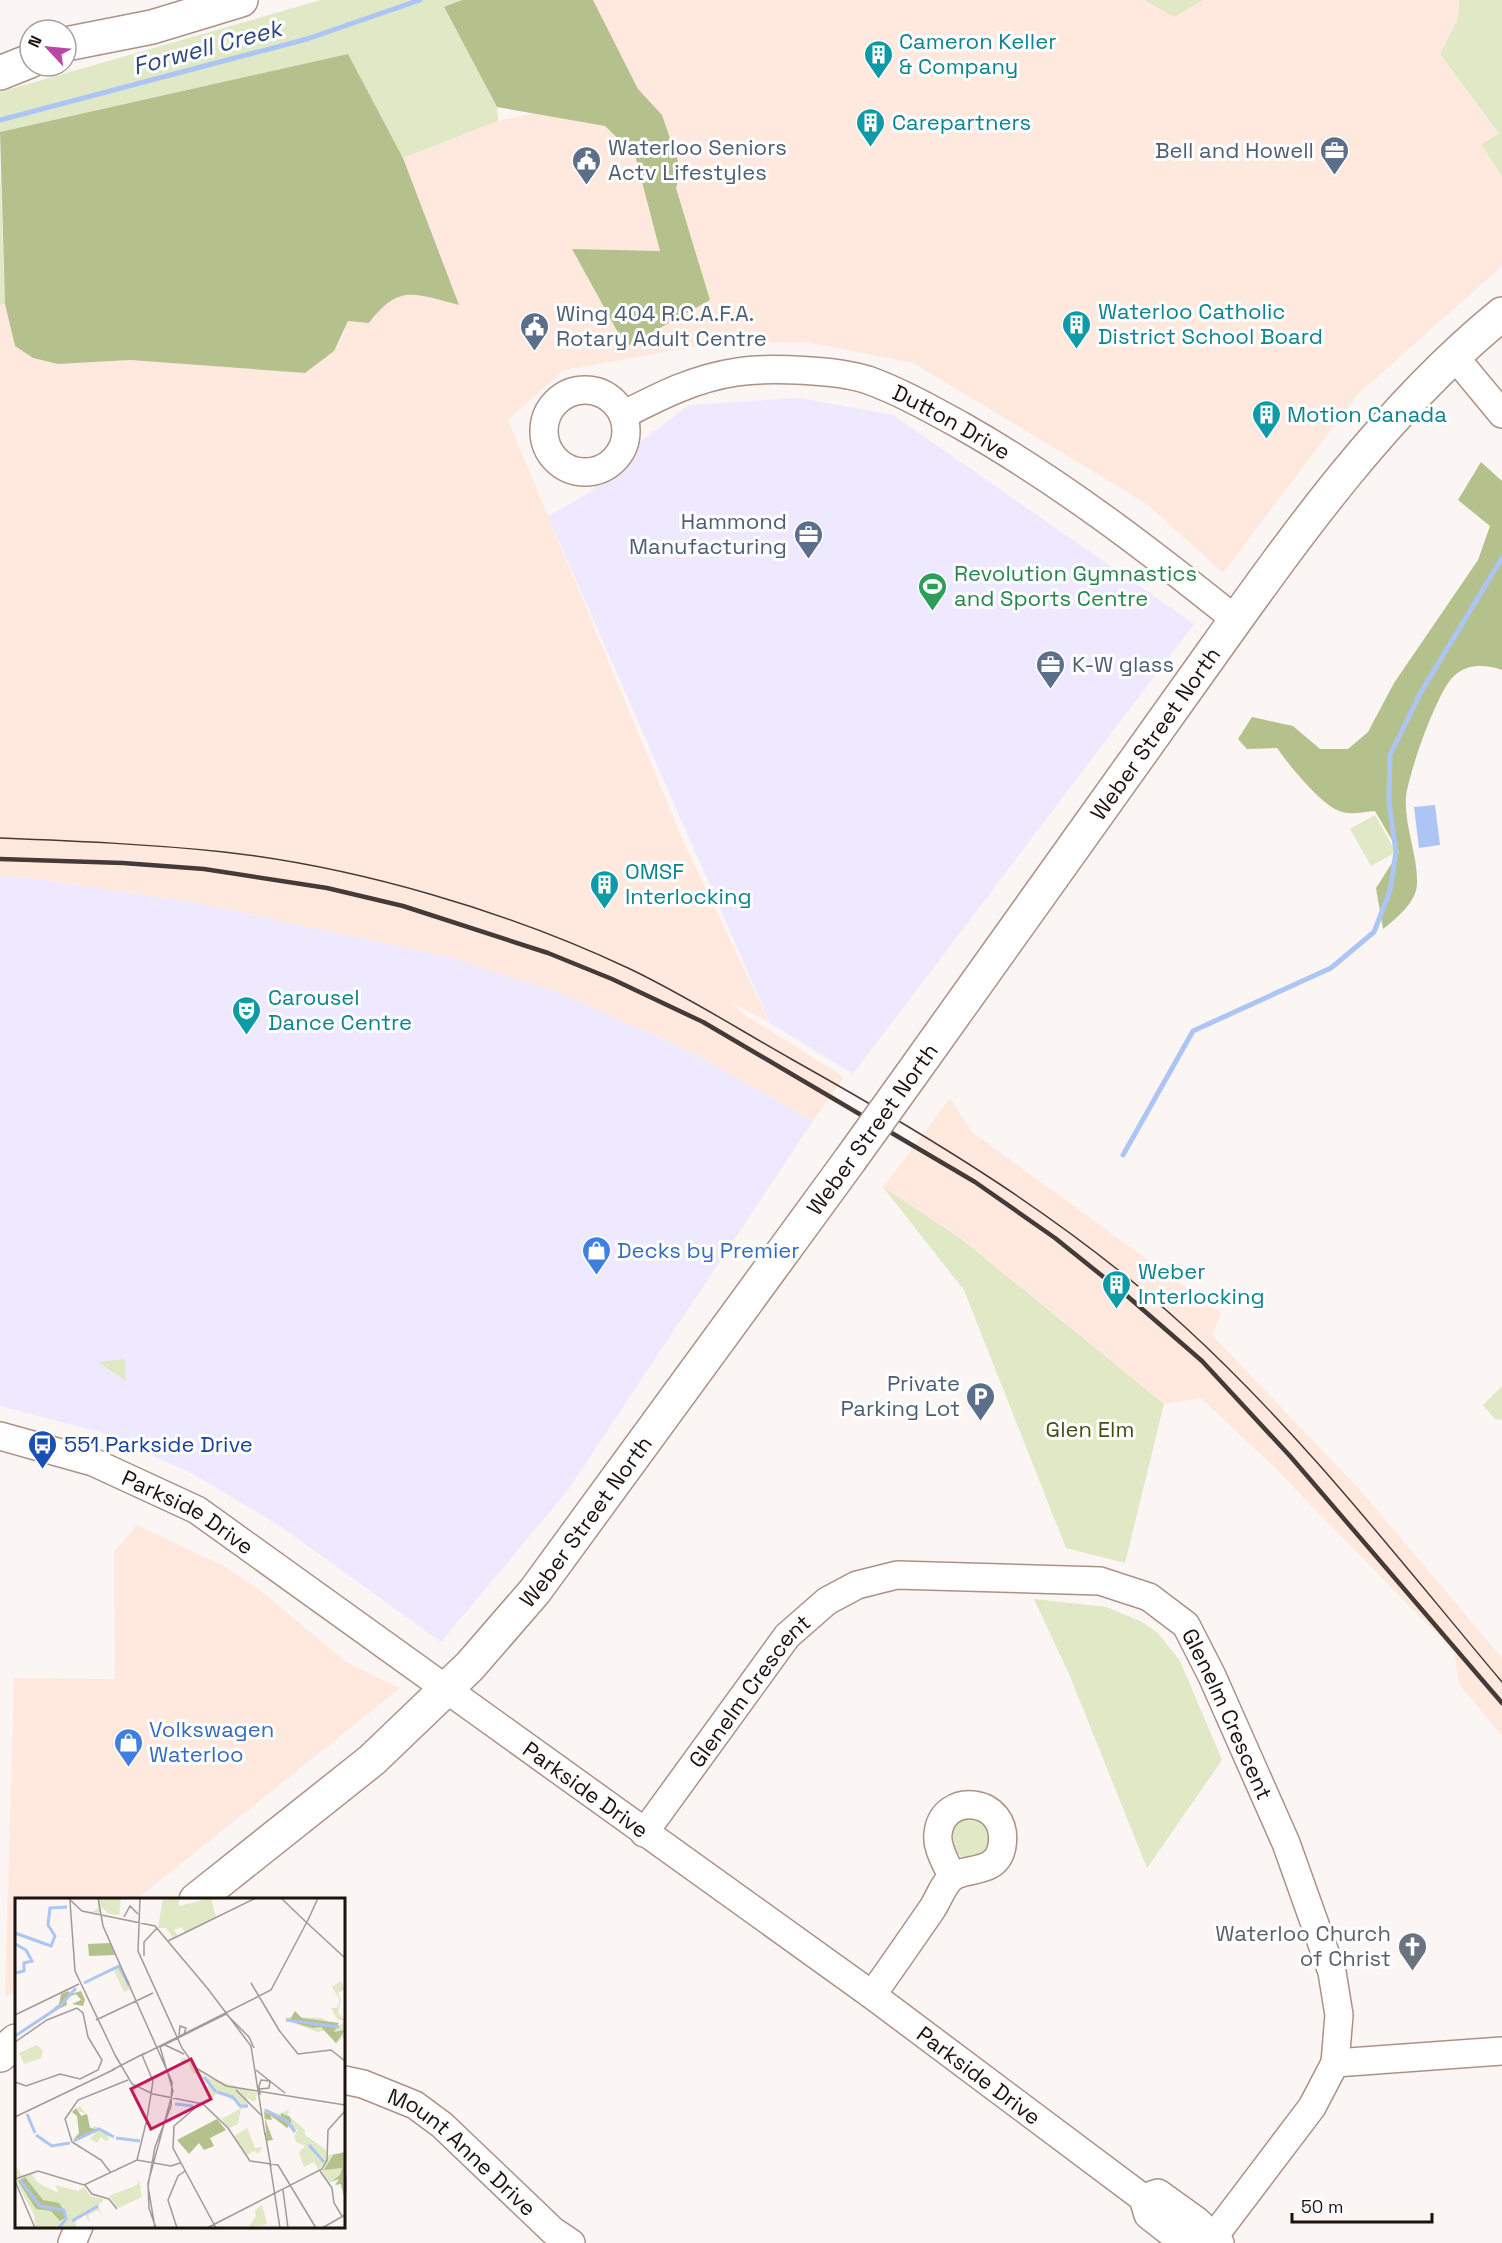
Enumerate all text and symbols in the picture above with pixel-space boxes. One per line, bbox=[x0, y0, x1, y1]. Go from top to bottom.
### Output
water label: Forwell Creek bbox=[129, 11, 288, 82]
north arrow bbox=[18, 18, 78, 78]
place label: Cameron Keller & Company bbox=[899, 27, 1056, 80]
text: N bbox=[23, 32, 47, 51]
building icon: Cameron Keller & Company bbox=[862, 38, 894, 80]
building icon: Carepartners bbox=[855, 106, 887, 148]
place label: Carepartners bbox=[892, 108, 1031, 136]
place label: Waterloo Seniors Actv Lifestyles bbox=[608, 133, 787, 186]
office icon: Bell and Howell bbox=[1319, 134, 1351, 176]
place label: Bell and Howell bbox=[1155, 136, 1314, 164]
public building icon: Waterloo Seniors Actv Lifestyles bbox=[571, 144, 603, 186]
place label: Waterloo Catholic District School Board bbox=[1098, 297, 1323, 350]
place label: Wing 404 R.C.A.F.A. Rotary Adult Centre bbox=[556, 299, 767, 352]
building icon: Waterloo Catholic District School Board bbox=[1061, 308, 1093, 350]
public building icon: Wing 404 R.C.A.F.A. Rotary Adult Centre bbox=[519, 310, 551, 352]
street label: Dutton Drive bbox=[888, 378, 1016, 466]
building icon: Motion Canada bbox=[1250, 398, 1282, 440]
place label: Motion Canada bbox=[1287, 400, 1447, 428]
place label: Hammond Manufacturing bbox=[629, 507, 787, 560]
office icon: Hammond Manufacturing bbox=[792, 518, 824, 560]
place label: Revolution Gymnastics and Sports Centre bbox=[954, 559, 1197, 612]
sports icon: Revolution Gymnastics and Sports Centre bbox=[917, 570, 949, 612]
street label: Weber Street North bbox=[1084, 641, 1226, 825]
office icon: K-W glass bbox=[1035, 648, 1067, 690]
place label: K-W glass bbox=[1072, 650, 1174, 678]
place label: OMSF Interlocking bbox=[625, 857, 752, 910]
building icon: OMSF Interlocking bbox=[588, 868, 620, 910]
place label: Carousel Dance Centre bbox=[268, 983, 412, 1036]
theatre icon: Carousel Dance Centre bbox=[231, 994, 263, 1036]
street label: Weber Street North bbox=[800, 1037, 944, 1221]
shop icon: Decks by Premier bbox=[580, 1234, 612, 1276]
place label: Decks by Premier bbox=[617, 1236, 800, 1264]
place label: Weber Interlocking bbox=[1138, 1257, 1265, 1310]
building icon: Weber Interlocking bbox=[1101, 1268, 1133, 1310]
place label: Private Parking Lot bbox=[840, 1369, 960, 1422]
parking icon: Private Parking Lot bbox=[965, 1380, 997, 1422]
park label: Glen Elm bbox=[1046, 1415, 1134, 1443]
bus stop icon: 551 Parkside Drive bbox=[27, 1428, 59, 1470]
place label: 551 Parkside Drive bbox=[64, 1430, 253, 1458]
street label: Weber Street North bbox=[513, 1430, 658, 1613]
street label: Parkside Drive bbox=[117, 1463, 260, 1560]
street label: Glenelm Crescent bbox=[682, 1608, 816, 1773]
street label: Glenelm Crescent bbox=[1176, 1623, 1279, 1804]
place label: Volkswagen Waterloo bbox=[149, 1715, 274, 1768]
shop icon: Volkswagen Waterloo bbox=[112, 1726, 144, 1768]
street label: Parkside Drive bbox=[518, 1735, 654, 1844]
inset map bbox=[15, 1898, 345, 2228]
place label: Waterloo Church of Christ bbox=[1215, 1919, 1391, 1972]
church icon: Waterloo Church of Christ bbox=[1396, 1930, 1428, 1972]
street label: Parkside Drive bbox=[911, 2020, 1047, 2131]
street label: Mount Anne Drive bbox=[384, 2082, 542, 2222]
scale bar bbox=[1292, 2186, 1432, 2224]
text: 50 m bbox=[1301, 2195, 1343, 2218]

